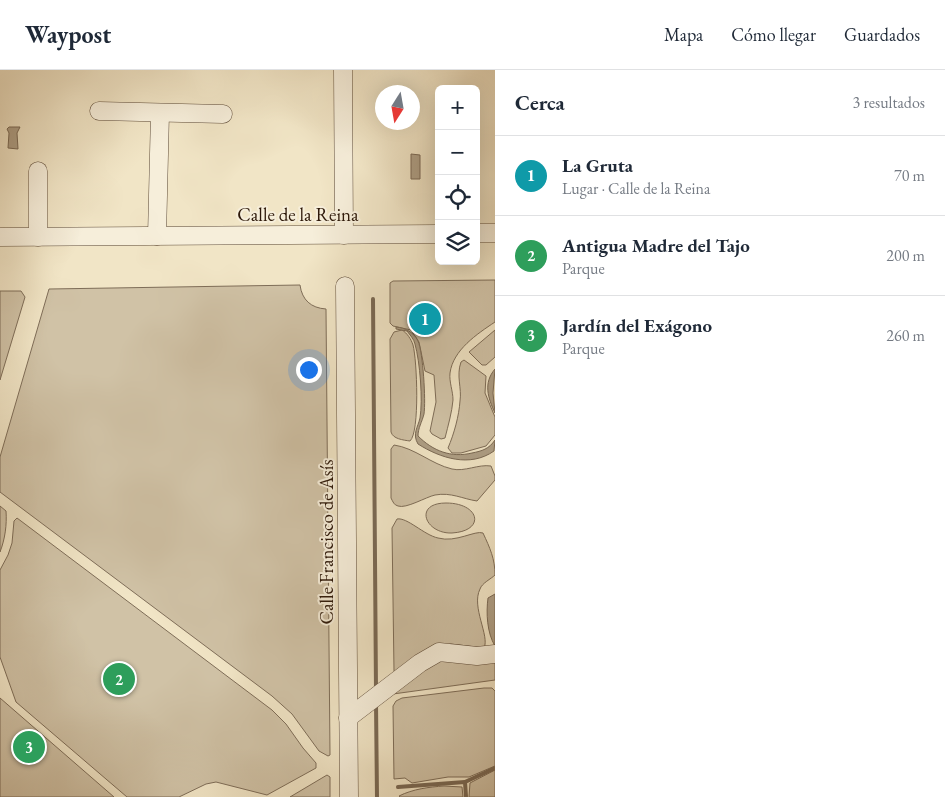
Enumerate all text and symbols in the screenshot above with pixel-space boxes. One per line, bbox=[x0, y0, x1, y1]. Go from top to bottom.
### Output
text: Waypost bbox=[25, 19, 111, 50]
text: Mapa bbox=[664, 23, 703, 46]
text: Cómo llegar bbox=[731, 23, 816, 46]
text: Guardados bbox=[844, 23, 920, 46]
north arrow bbox=[375, 85, 420, 130]
map controls bbox=[435, 85, 480, 265]
button: + bbox=[435, 85, 480, 130]
text: Cerca bbox=[515, 89, 565, 116]
text: 3 resultados bbox=[853, 92, 925, 113]
button: − bbox=[435, 130, 480, 175]
text: La Gruta bbox=[562, 153, 633, 178]
text: 1 bbox=[527, 165, 535, 186]
text: 70 m bbox=[894, 165, 925, 186]
button: locate bbox=[435, 175, 480, 220]
text: Lugar · Calle de la Reina bbox=[562, 178, 710, 199]
street label: Calle de la Reina bbox=[237, 202, 359, 227]
button: layers bbox=[435, 220, 480, 265]
text: Antigua Madre del Tajo bbox=[562, 233, 750, 258]
text: 2 bbox=[527, 245, 535, 266]
text: 200 m bbox=[886, 245, 925, 266]
text: Parque bbox=[562, 258, 605, 279]
pin: 1 bbox=[409, 300, 441, 338]
text: Jardín del Exágono bbox=[562, 313, 712, 338]
text: 3 bbox=[527, 325, 535, 346]
text: 260 m bbox=[886, 325, 925, 346]
text: Parque bbox=[562, 338, 605, 359]
your location bbox=[296, 357, 322, 383]
street label: Calle Francisco de Asís bbox=[314, 459, 339, 625]
pin: 2 bbox=[103, 660, 135, 698]
pin: 3 bbox=[13, 728, 45, 766]

